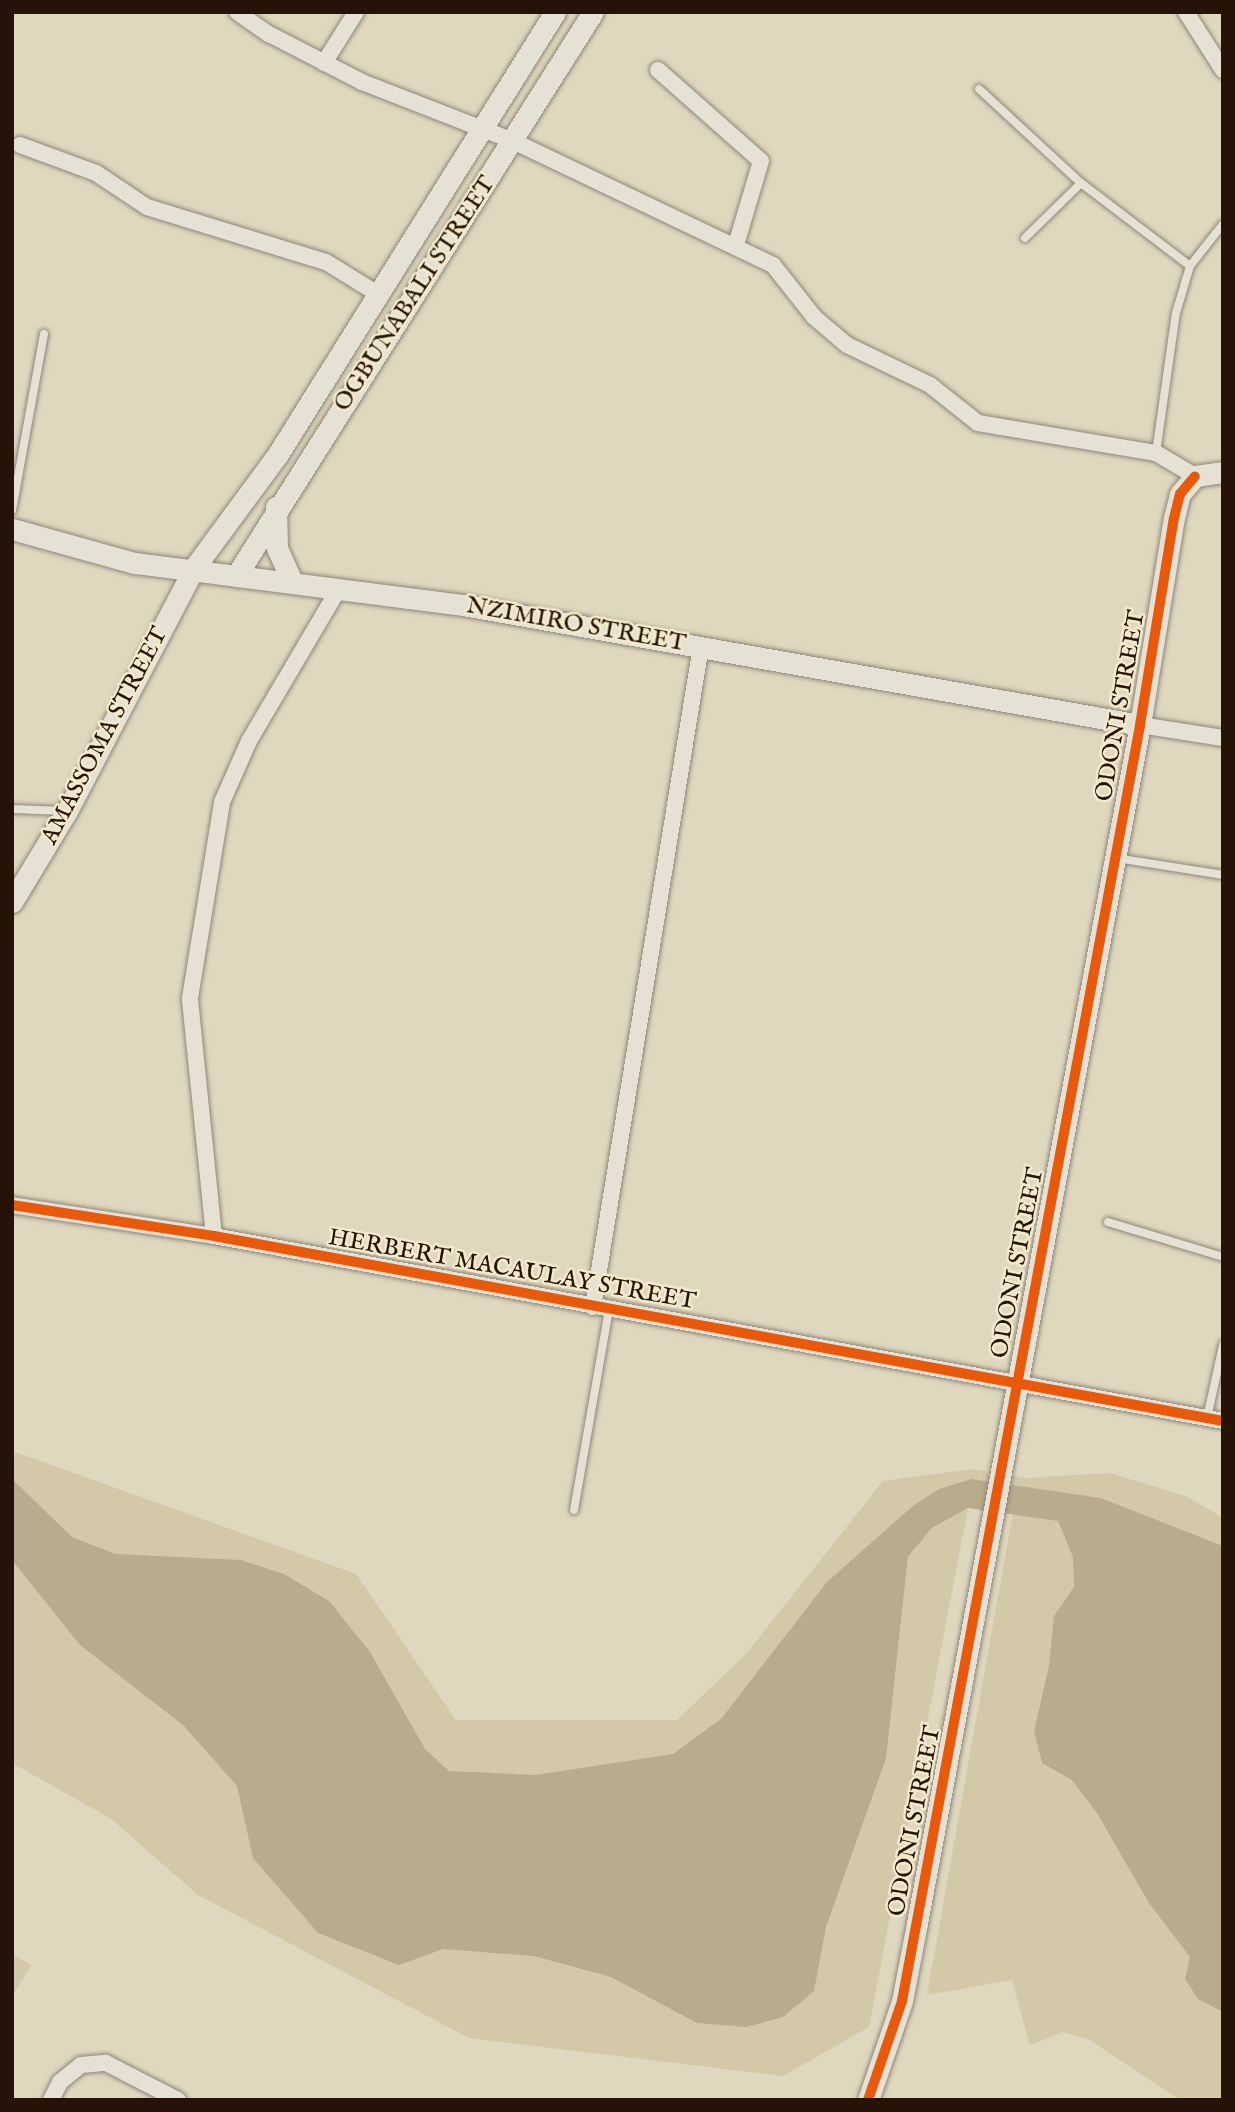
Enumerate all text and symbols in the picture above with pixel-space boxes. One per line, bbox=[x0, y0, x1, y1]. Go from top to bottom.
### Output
street label: OGBUNABALI STREET bbox=[328, 171, 502, 417]
street label: NZIMIRO STREET bbox=[464, 592, 688, 658]
street label: ODONI STREET bbox=[1090, 608, 1152, 804]
street label: AMASSOMA STREET bbox=[35, 622, 175, 850]
street label: ODONI STREET bbox=[985, 1165, 1051, 1361]
street label: HERBERT MACAULAY STREET bbox=[326, 1223, 698, 1317]
street label: ODONI STREET bbox=[882, 1723, 948, 1919]

